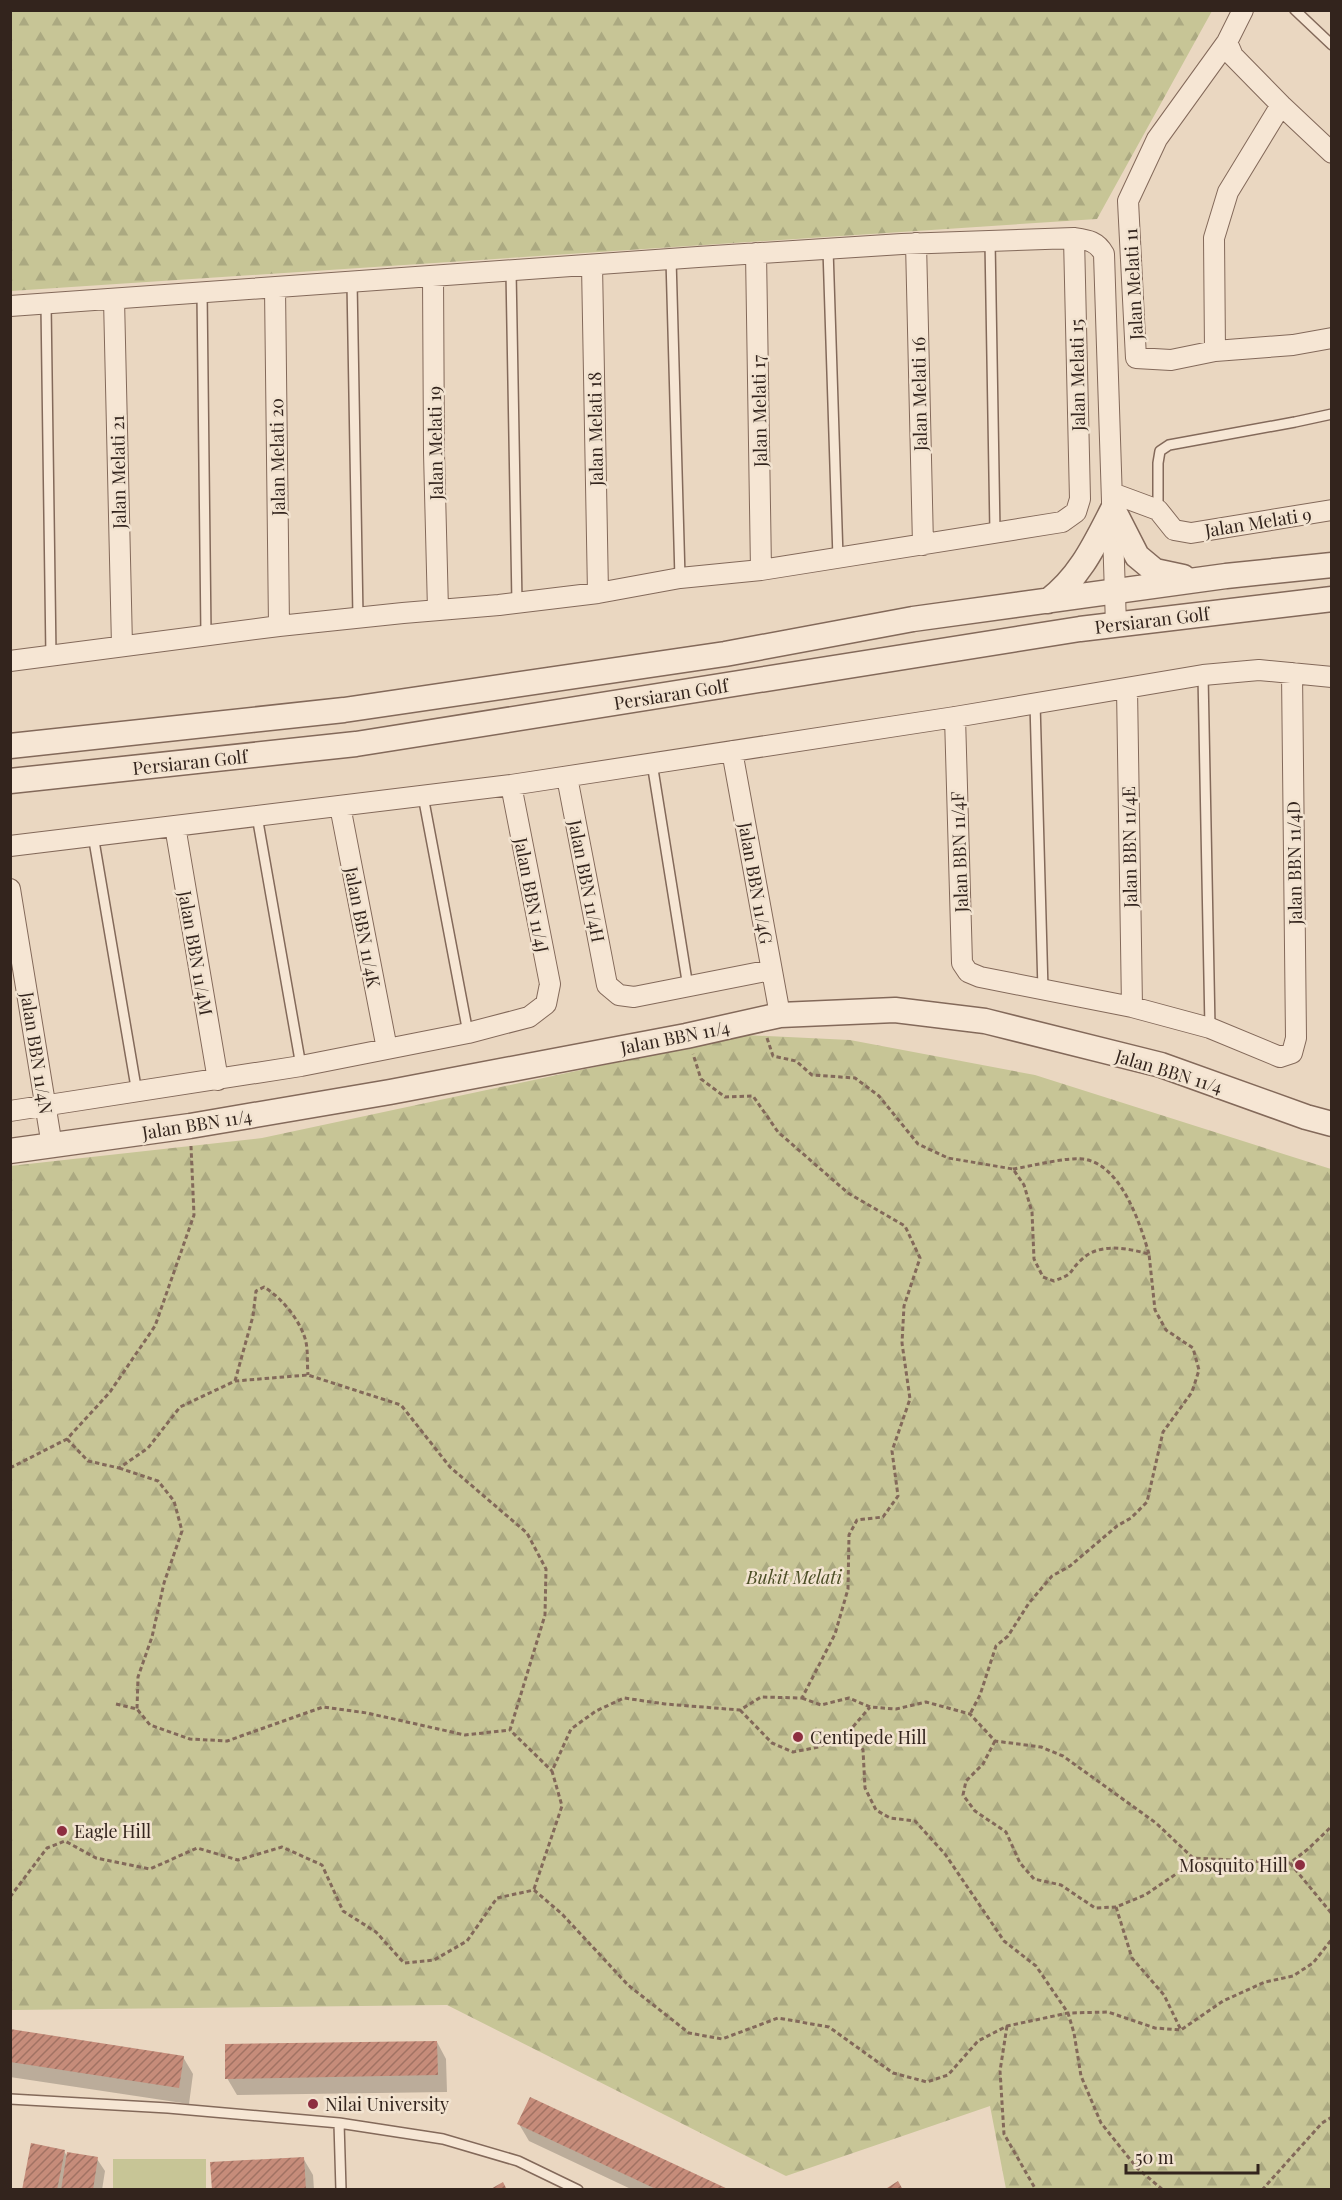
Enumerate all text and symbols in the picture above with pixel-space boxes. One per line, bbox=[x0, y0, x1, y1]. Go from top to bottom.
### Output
street label: Jalan Melati 11 bbox=[1118, 227, 1148, 341]
street label: Jalan Melati 15 bbox=[1064, 319, 1090, 432]
street label: Jalan Melati 16 bbox=[906, 337, 932, 452]
street label: Jalan Melati 17 bbox=[746, 354, 772, 468]
street label: Jalan Melati 18 bbox=[582, 372, 608, 487]
street label: Jalan Melati 19 bbox=[422, 386, 448, 501]
street label: Jalan Melati 20 bbox=[264, 398, 290, 517]
street label: Jalan Melati 21 bbox=[105, 415, 131, 530]
street label: Jalan Melati 9 bbox=[1202, 502, 1313, 542]
street label: Persiaran Golf bbox=[1093, 601, 1213, 639]
street label: Persiaran Golf bbox=[612, 673, 732, 715]
street label: Persiaran Golf bbox=[131, 744, 251, 780]
street label: Jalan BBN 11/4E bbox=[1116, 786, 1142, 909]
street label: Jalan BBN 11/4F bbox=[945, 791, 973, 914]
street label: Jalan BBN 11/4D bbox=[1281, 801, 1307, 926]
street label: Jalan BBN 11/4H bbox=[563, 817, 611, 944]
street label: Jalan BBN 11/4G bbox=[733, 819, 779, 946]
street label: Jalan BBN 11/4J bbox=[509, 834, 555, 955]
street label: Jalan BBN 11/4K bbox=[339, 864, 387, 990]
street label: Jalan BBN 11/4M bbox=[173, 888, 219, 1017]
street label: Jalan BBN 11/4N bbox=[15, 989, 59, 1116]
street label: Jalan BBN 11/4 bbox=[617, 1015, 732, 1060]
street label: Jalan BBN 11/4 bbox=[1112, 1043, 1226, 1099]
street label: Jalan BBN 11/4 bbox=[139, 1103, 254, 1145]
park label: Bukit Melati bbox=[745, 1565, 842, 1589]
place label: Centipede Hill bbox=[810, 1725, 927, 1749]
marker: Centipede Hill bbox=[791, 1730, 805, 1744]
place label: Eagle Hill bbox=[74, 1819, 151, 1843]
marker: Eagle Hill bbox=[55, 1824, 69, 1838]
place label: Mosquito Hill bbox=[1179, 1853, 1288, 1877]
marker: Mosquito Hill bbox=[1293, 1858, 1307, 1872]
place label: Nilai University bbox=[325, 2092, 449, 2116]
marker: Nilai University bbox=[306, 2097, 320, 2111]
scale bar bbox=[1126, 2137, 1258, 2175]
text: 50 m bbox=[1135, 2145, 1174, 2169]

